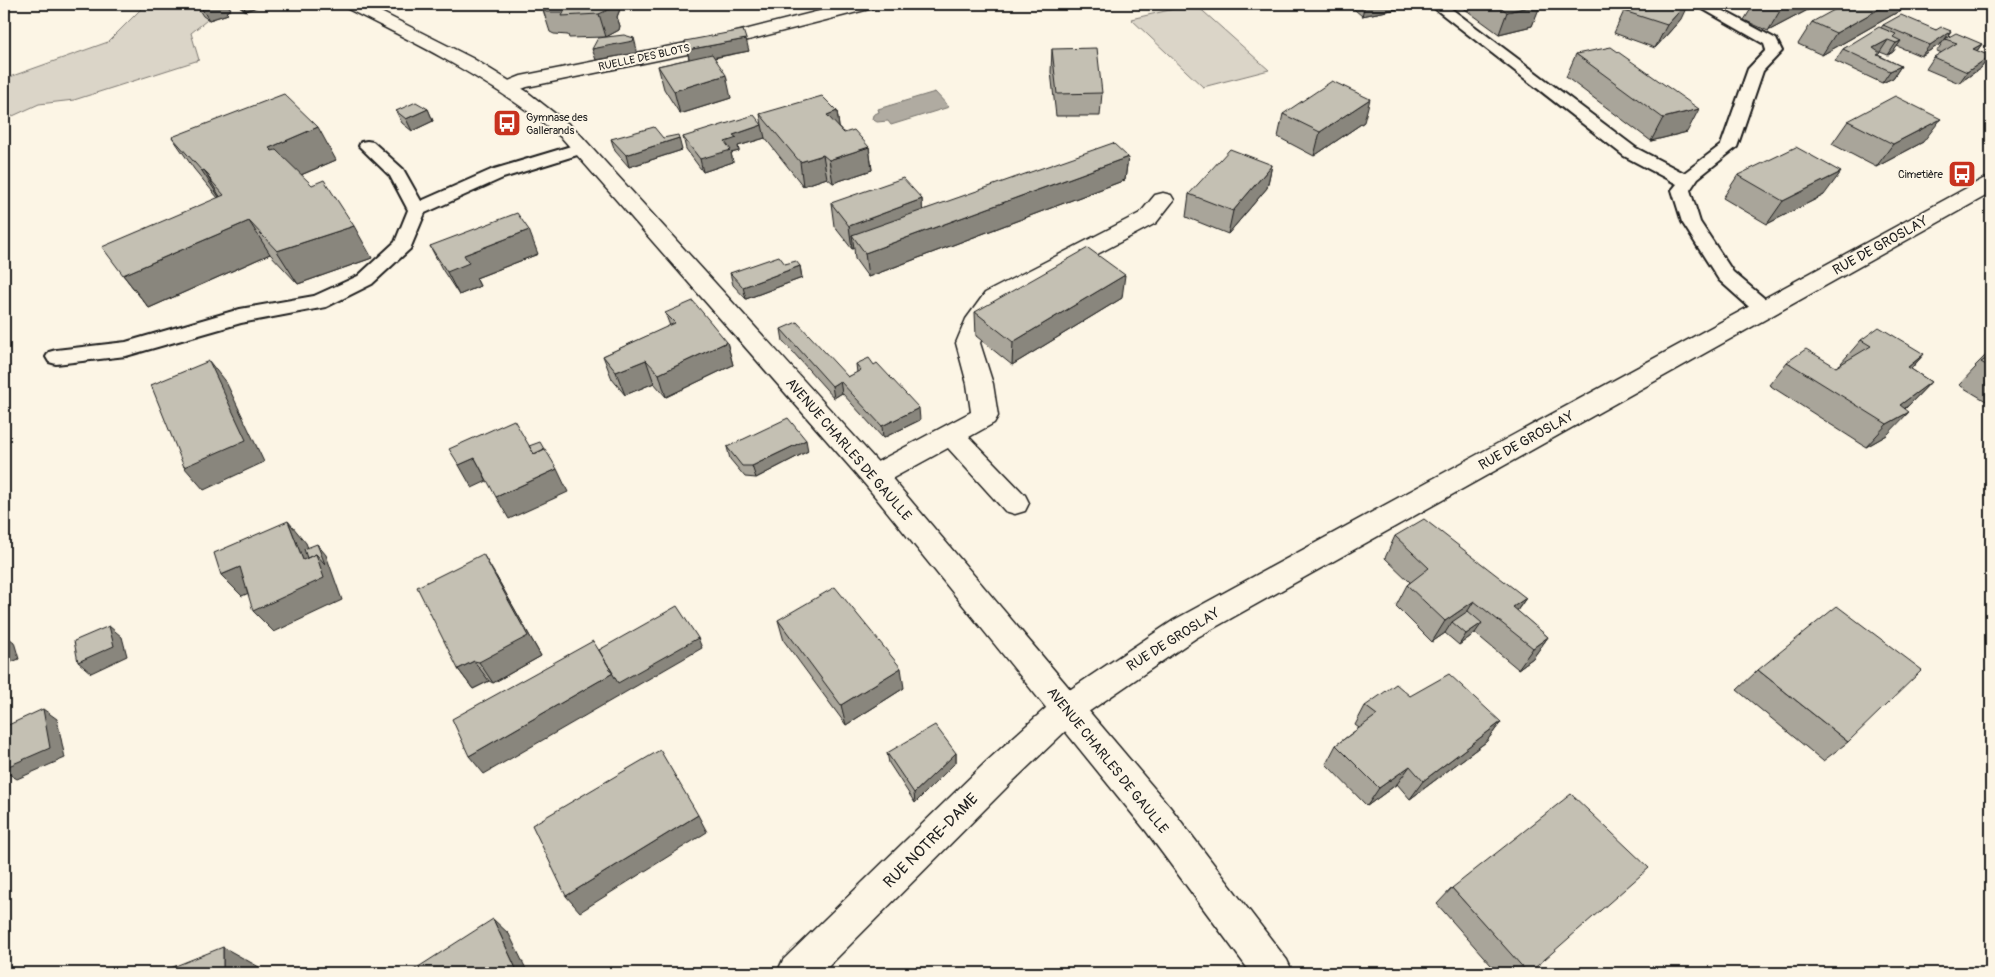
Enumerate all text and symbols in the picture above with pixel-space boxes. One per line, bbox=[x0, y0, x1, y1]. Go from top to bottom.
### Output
street label: RUELLE DES BLOTS bbox=[597, 41, 691, 74]
bus stop icon: Gymnase des Gallerands bbox=[492, 108, 522, 138]
place label: Gymnase des Gallerands bbox=[526, 111, 588, 137]
bus stop icon: Cimetière bbox=[1947, 159, 1977, 189]
place label: Cimetière bbox=[1898, 168, 1944, 181]
street label: RUE DE GROSLAY bbox=[1830, 212, 1931, 279]
street label: AVENUE CHARLES DE GAULLE bbox=[782, 375, 915, 524]
street label: RUE DE GROSLAY bbox=[1476, 407, 1577, 474]
street label: RUE DE GROSLAY bbox=[1124, 604, 1223, 675]
street label: AVENUE CHARLES DE GAULLE bbox=[1043, 684, 1172, 837]
street label: RUE NOTRE-DAME bbox=[879, 789, 982, 892]

